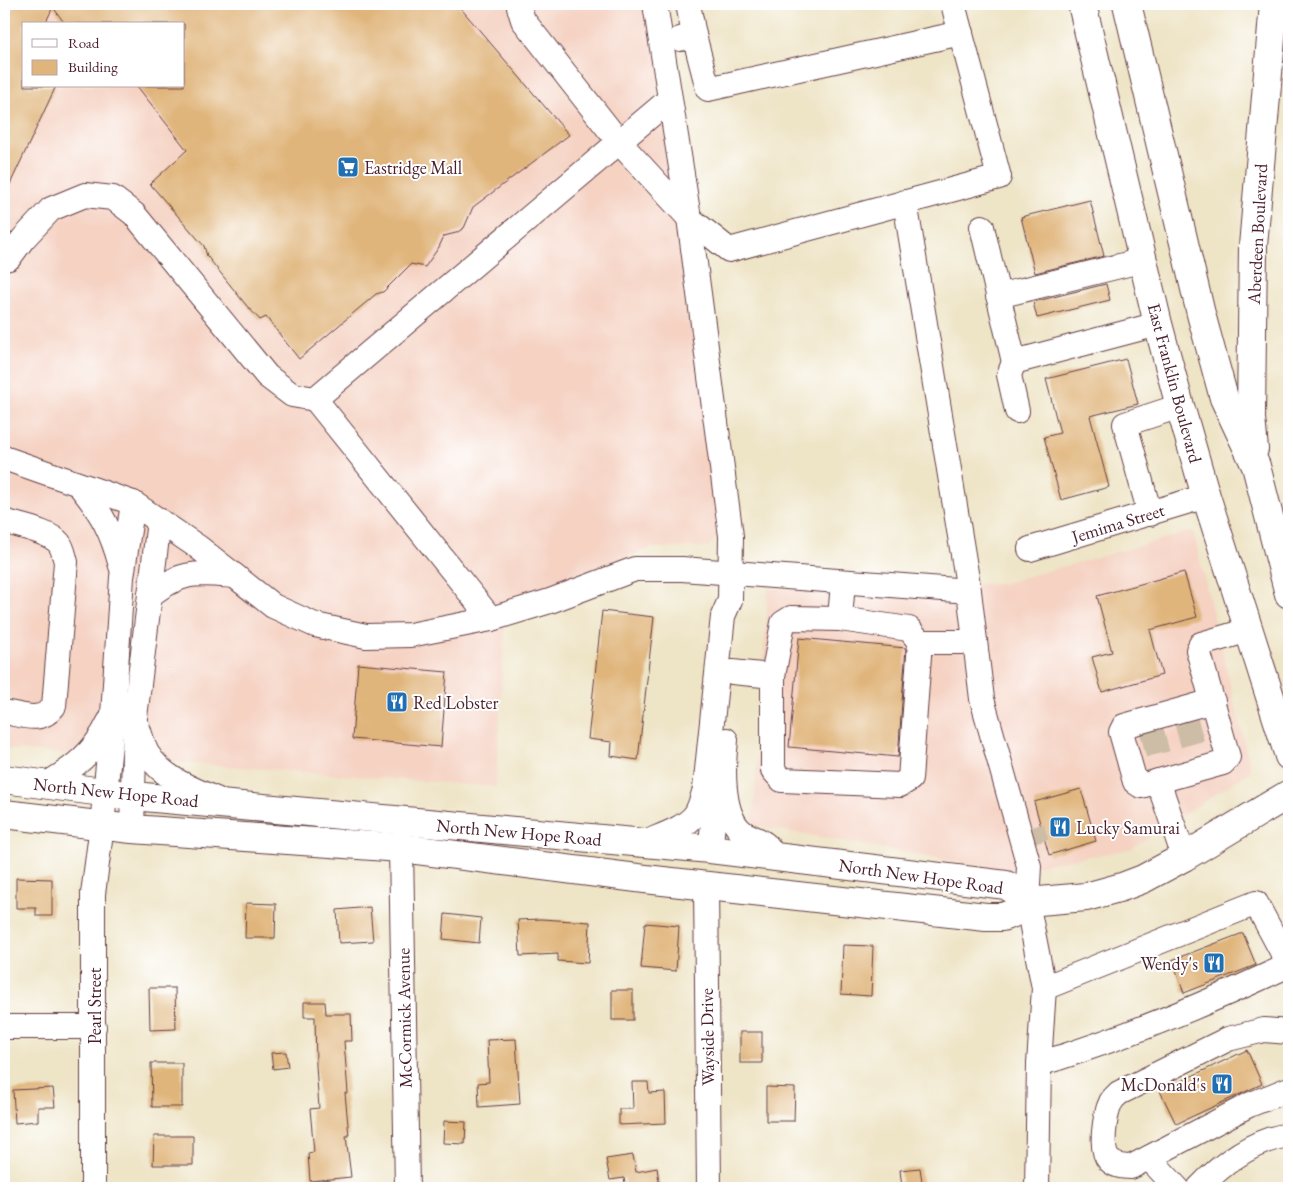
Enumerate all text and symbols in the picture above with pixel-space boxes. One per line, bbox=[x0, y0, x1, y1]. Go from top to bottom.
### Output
legend bbox=[22, 22, 185, 88]
text: Road bbox=[68, 33, 100, 52]
text: Building bbox=[68, 57, 118, 76]
supermarket icon: Eastridge Mall bbox=[336, 155, 360, 179]
place label: Eastridge Mall bbox=[364, 156, 462, 179]
street label: Aberdeen Boulevard bbox=[1242, 162, 1272, 306]
street label: East Franklin Boulevard bbox=[1143, 301, 1208, 466]
street label: Jemima Street bbox=[1067, 498, 1168, 549]
restaurant icon: Red Lobster bbox=[385, 690, 409, 714]
place label: Red Lobster bbox=[413, 691, 499, 714]
street label: North New Hope Road bbox=[32, 772, 201, 812]
street label: North New Hope Road bbox=[435, 813, 604, 851]
restaurant icon: Lucky Samurai bbox=[1048, 815, 1072, 839]
place label: Lucky Samurai bbox=[1076, 816, 1180, 839]
street label: North New Hope Road bbox=[837, 853, 1006, 899]
street label: McCormick Avenue bbox=[391, 948, 417, 1088]
restaurant icon: Wendy's bbox=[1202, 951, 1226, 975]
place label: Wendy's bbox=[1140, 952, 1198, 975]
street label: Pearl Street bbox=[83, 967, 106, 1044]
street label: Wayside Drive bbox=[695, 988, 719, 1086]
restaurant icon: McDonald's bbox=[1210, 1072, 1234, 1096]
place label: McDonald's bbox=[1121, 1073, 1206, 1096]

